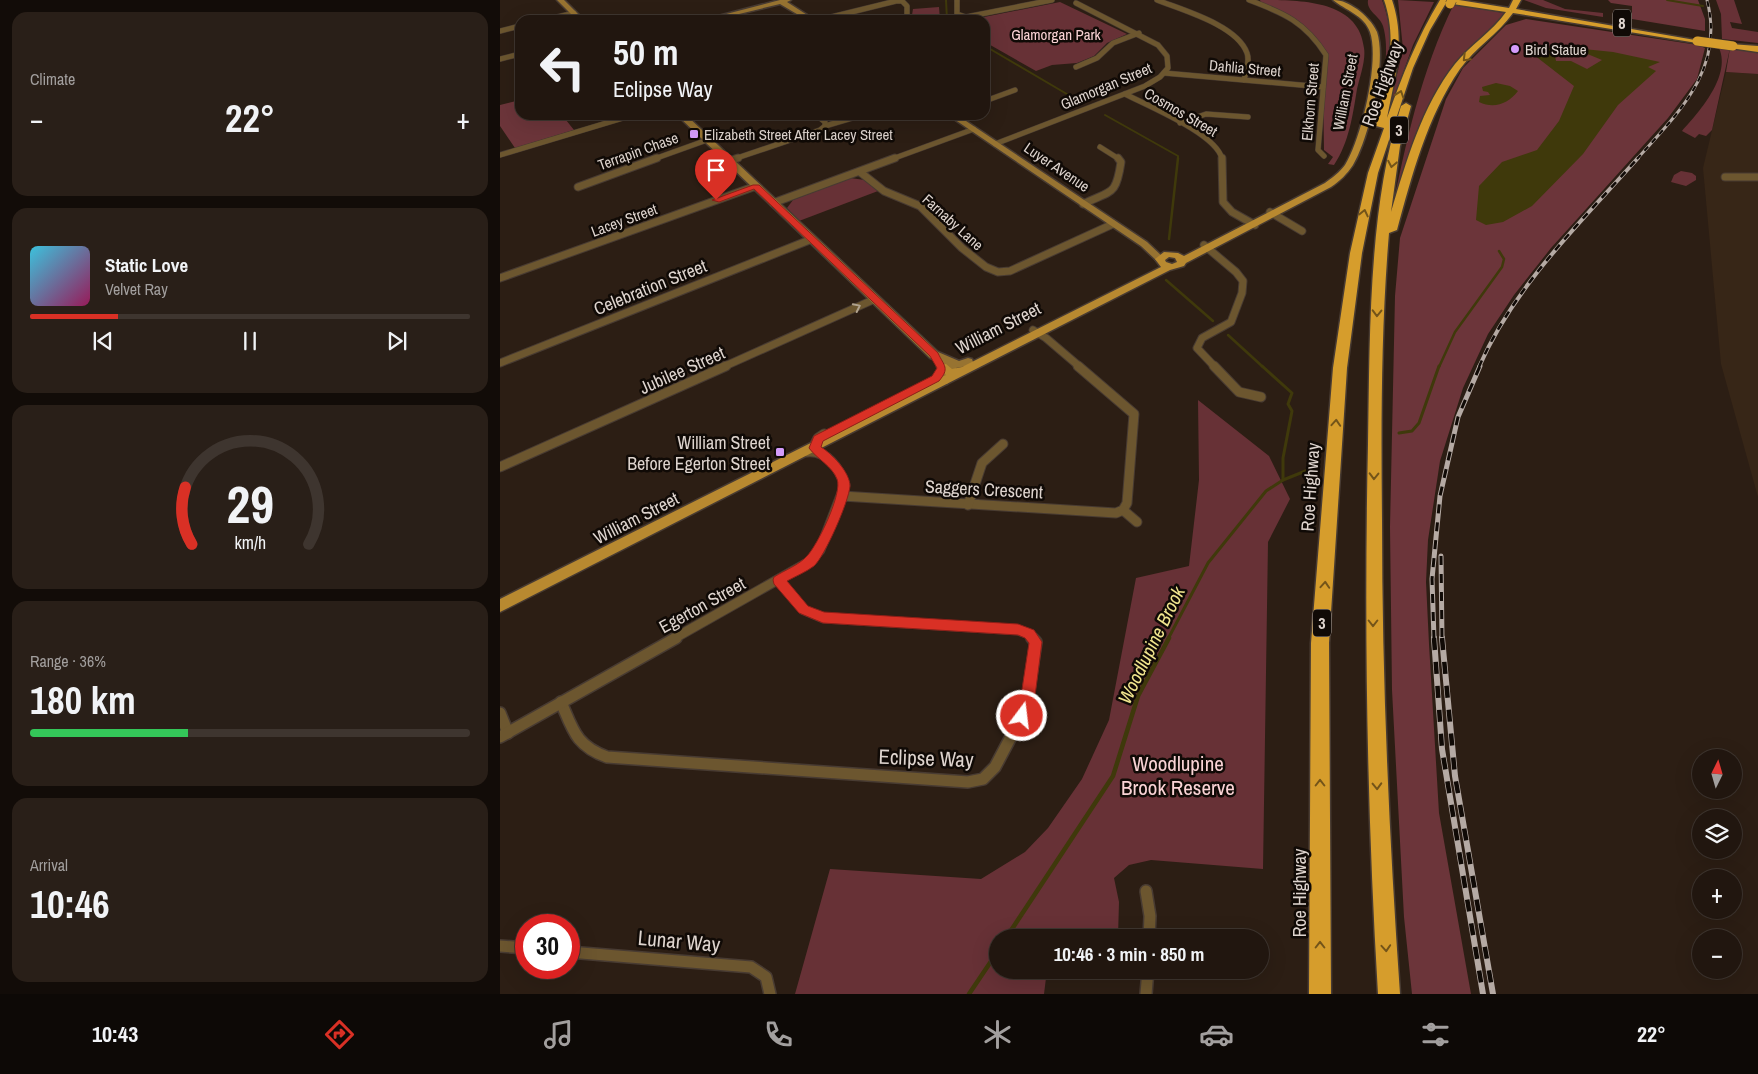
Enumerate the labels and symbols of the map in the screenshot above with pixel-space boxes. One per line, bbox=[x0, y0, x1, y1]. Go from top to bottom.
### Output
road number: 8 bbox=[1613, 9, 1631, 36]
park label: Glamorgan Park bbox=[1011, 24, 1102, 45]
street label: Roe Highway bbox=[1355, 38, 1409, 130]
place label: Bird Statue bbox=[1525, 39, 1587, 60]
marker: Bird Statue bbox=[1509, 43, 1521, 55]
street label: William Street bbox=[1327, 52, 1363, 132]
one-way arrow bbox=[1463, 53, 1472, 62]
street label: Dahlia Street bbox=[1208, 54, 1282, 82]
street label: Glamorgan Street bbox=[1057, 57, 1155, 115]
street label: Elkhorn Street bbox=[1296, 62, 1324, 142]
street label: Cosmos Street bbox=[1141, 83, 1222, 142]
one-way arrow bbox=[1394, 90, 1404, 98]
road number: 3 bbox=[1390, 116, 1408, 144]
place label: Elizabeth Street After Lacey Street bbox=[704, 124, 893, 145]
street label: Terrapin Chase bbox=[595, 127, 681, 175]
marker: Elizabeth Street After Lacey Street bbox=[688, 128, 700, 140]
street label: Luyer Avenue bbox=[1020, 137, 1094, 197]
pin bbox=[695, 149, 737, 200]
one-way arrow bbox=[1388, 160, 1398, 168]
street label: Farnaby Lane bbox=[918, 189, 988, 255]
street label: Lacey Street bbox=[588, 198, 661, 242]
one-way arrow bbox=[1358, 209, 1369, 218]
street label: Celebration Street bbox=[590, 253, 710, 321]
street label: William Street bbox=[951, 296, 1045, 360]
one-way arrow bbox=[851, 304, 860, 314]
one-way arrow bbox=[1372, 310, 1383, 318]
street label: Jubilee Street bbox=[635, 340, 729, 400]
one-way arrow bbox=[1331, 419, 1342, 427]
place label: William Street Before Egerton Street bbox=[627, 430, 770, 476]
street label: Roe Highway bbox=[1294, 441, 1326, 532]
marker: William Street Before Egerton Street bbox=[774, 446, 786, 458]
one-way arrow bbox=[1369, 472, 1379, 480]
street label: Saggers Crescent bbox=[924, 473, 1044, 505]
street label: William Street bbox=[589, 486, 683, 550]
street label: Egerton Street bbox=[654, 571, 750, 639]
water label: Woodlupine Brook bbox=[1111, 581, 1191, 708]
one-way arrow bbox=[1319, 581, 1330, 589]
road number: 3 bbox=[1313, 610, 1331, 636]
one-way arrow bbox=[1368, 620, 1378, 628]
position arrow bbox=[995, 689, 1047, 741]
street label: Eclipse Way bbox=[878, 742, 974, 774]
park label: Woodlupine Brook Reserve bbox=[1121, 749, 1235, 802]
north arrow bbox=[1692, 749, 1742, 799]
one-way arrow bbox=[1315, 779, 1325, 786]
one-way arrow bbox=[1372, 782, 1383, 790]
street label: Roe Highway bbox=[1287, 848, 1312, 937]
speed limit sign: 30 bbox=[515, 914, 580, 979]
street label: Lunar Way bbox=[637, 923, 722, 959]
one-way arrow bbox=[1315, 941, 1325, 949]
one-way arrow bbox=[1380, 944, 1391, 952]

